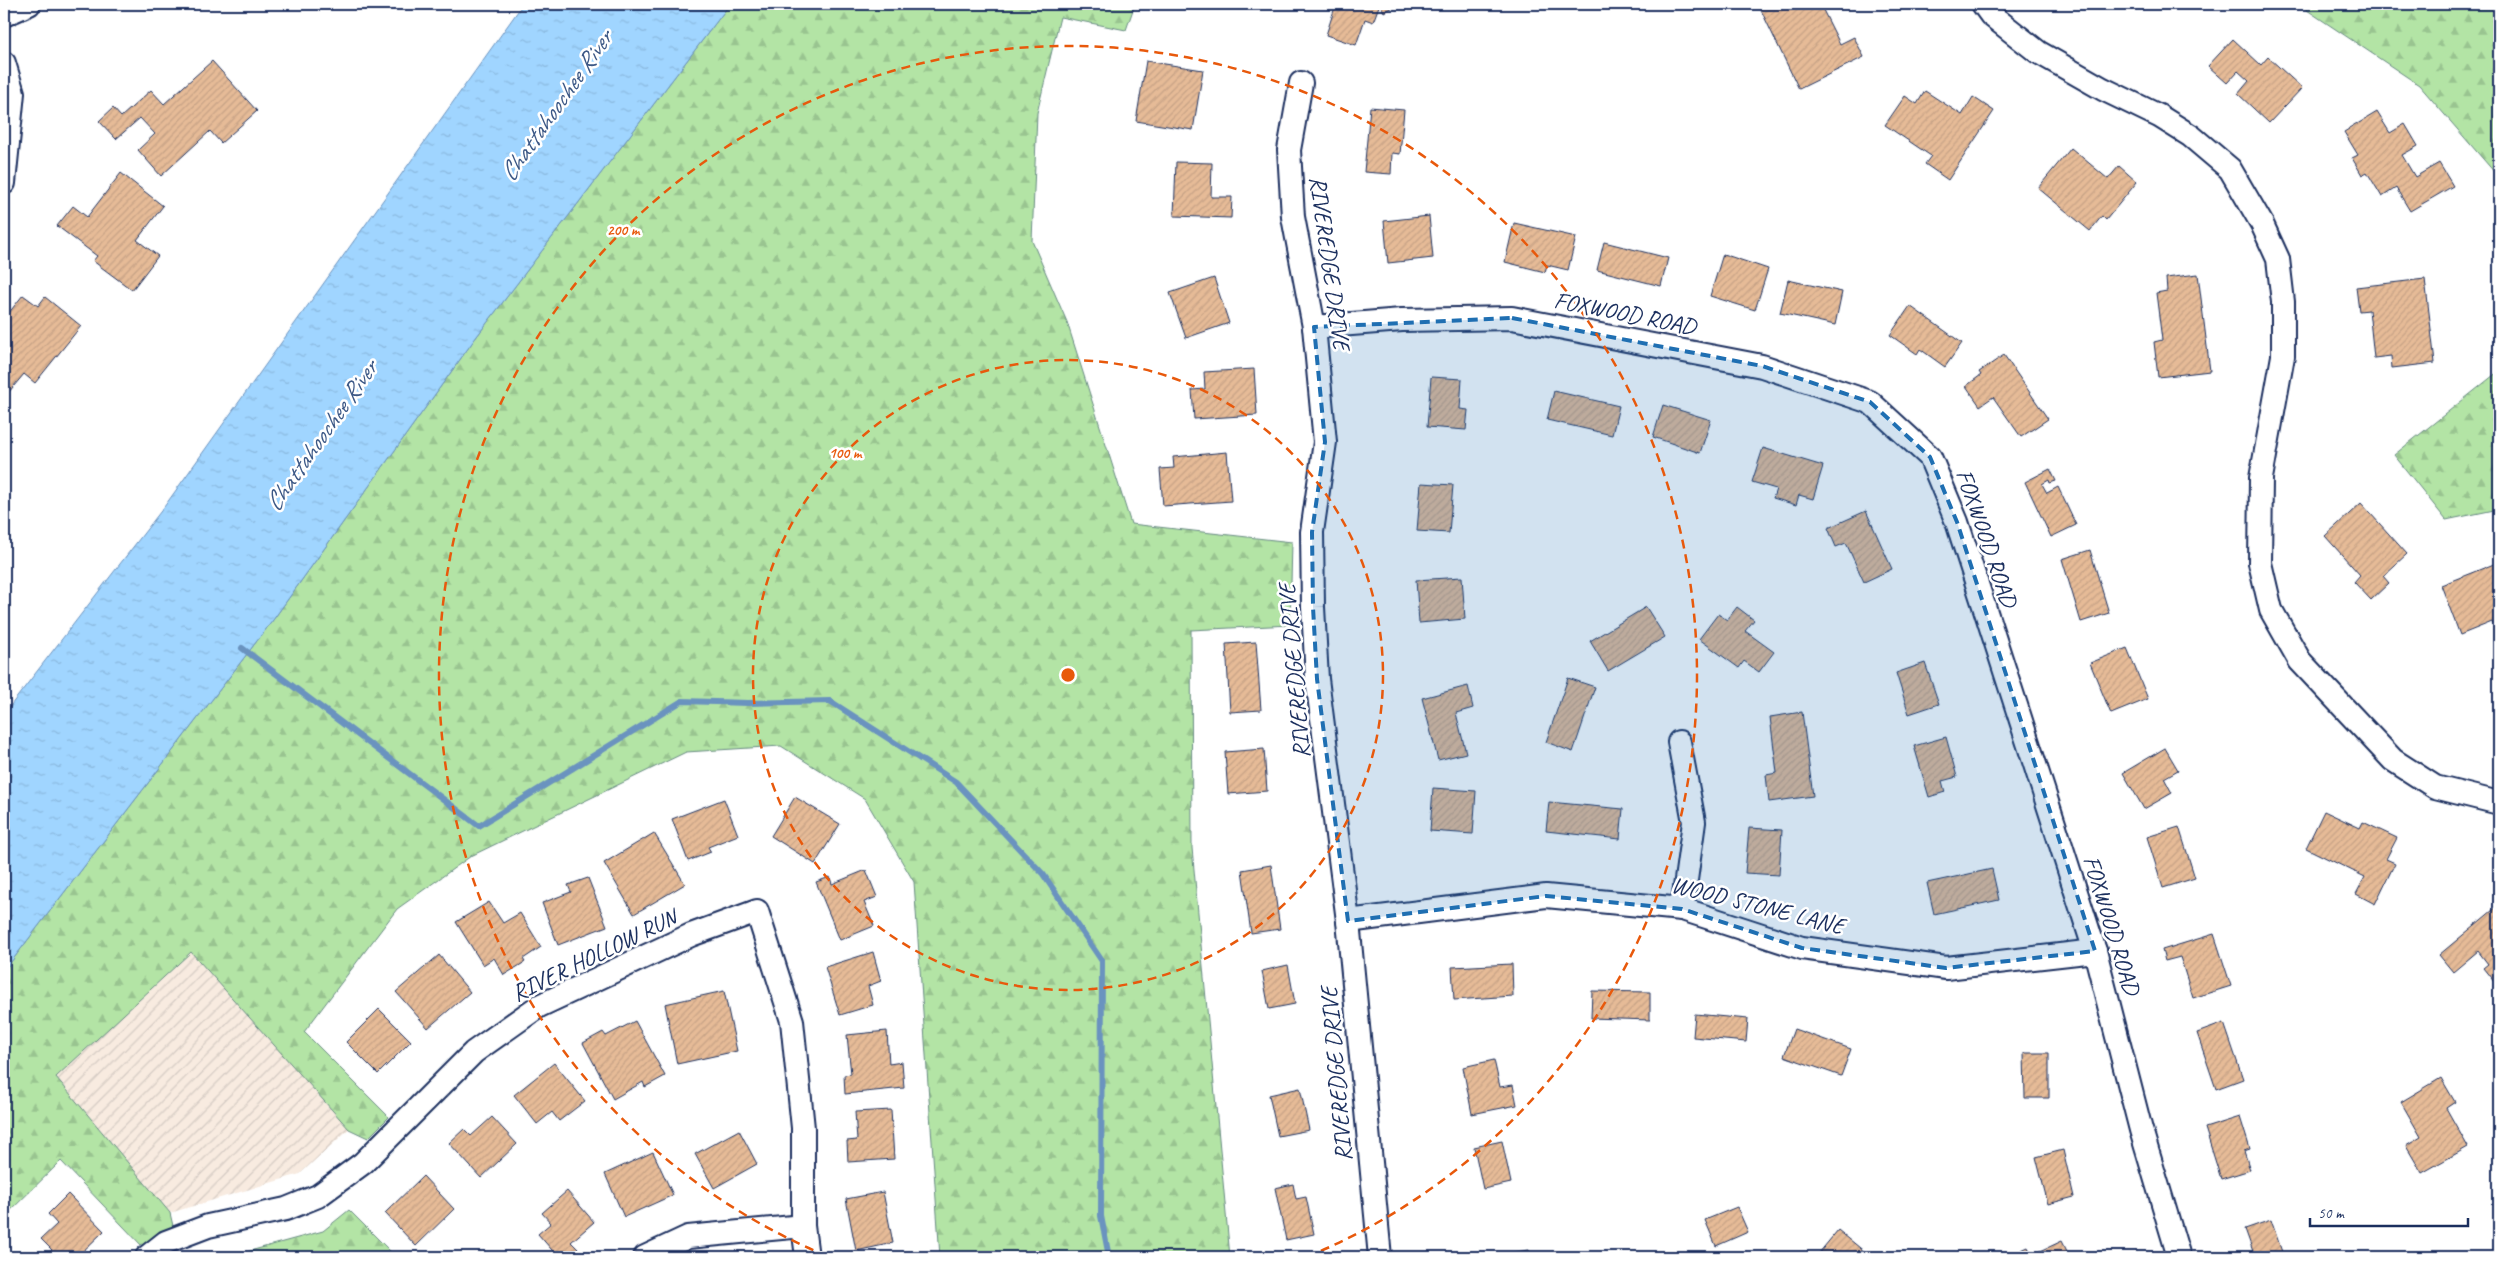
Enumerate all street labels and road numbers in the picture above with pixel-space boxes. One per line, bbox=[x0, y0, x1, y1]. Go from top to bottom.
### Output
street label: RIVEREDGE DRIVE bbox=[1303, 174, 1357, 355]
street label: FOXWOOD ROAD bbox=[1552, 285, 1700, 342]
street label: FOXWOOD ROAD bbox=[1949, 465, 2025, 613]
street label: RIVEREDGE DRIVE bbox=[1271, 580, 1317, 759]
street label: FOXWOOD ROAD bbox=[2077, 852, 2148, 1000]
street label: WOOD STONE LANE bbox=[1669, 869, 1850, 942]
street label: RIVER HOLLOW RUN bbox=[507, 901, 685, 1008]
street label: RIVEREDGE DRIVE bbox=[1313, 983, 1359, 1162]

